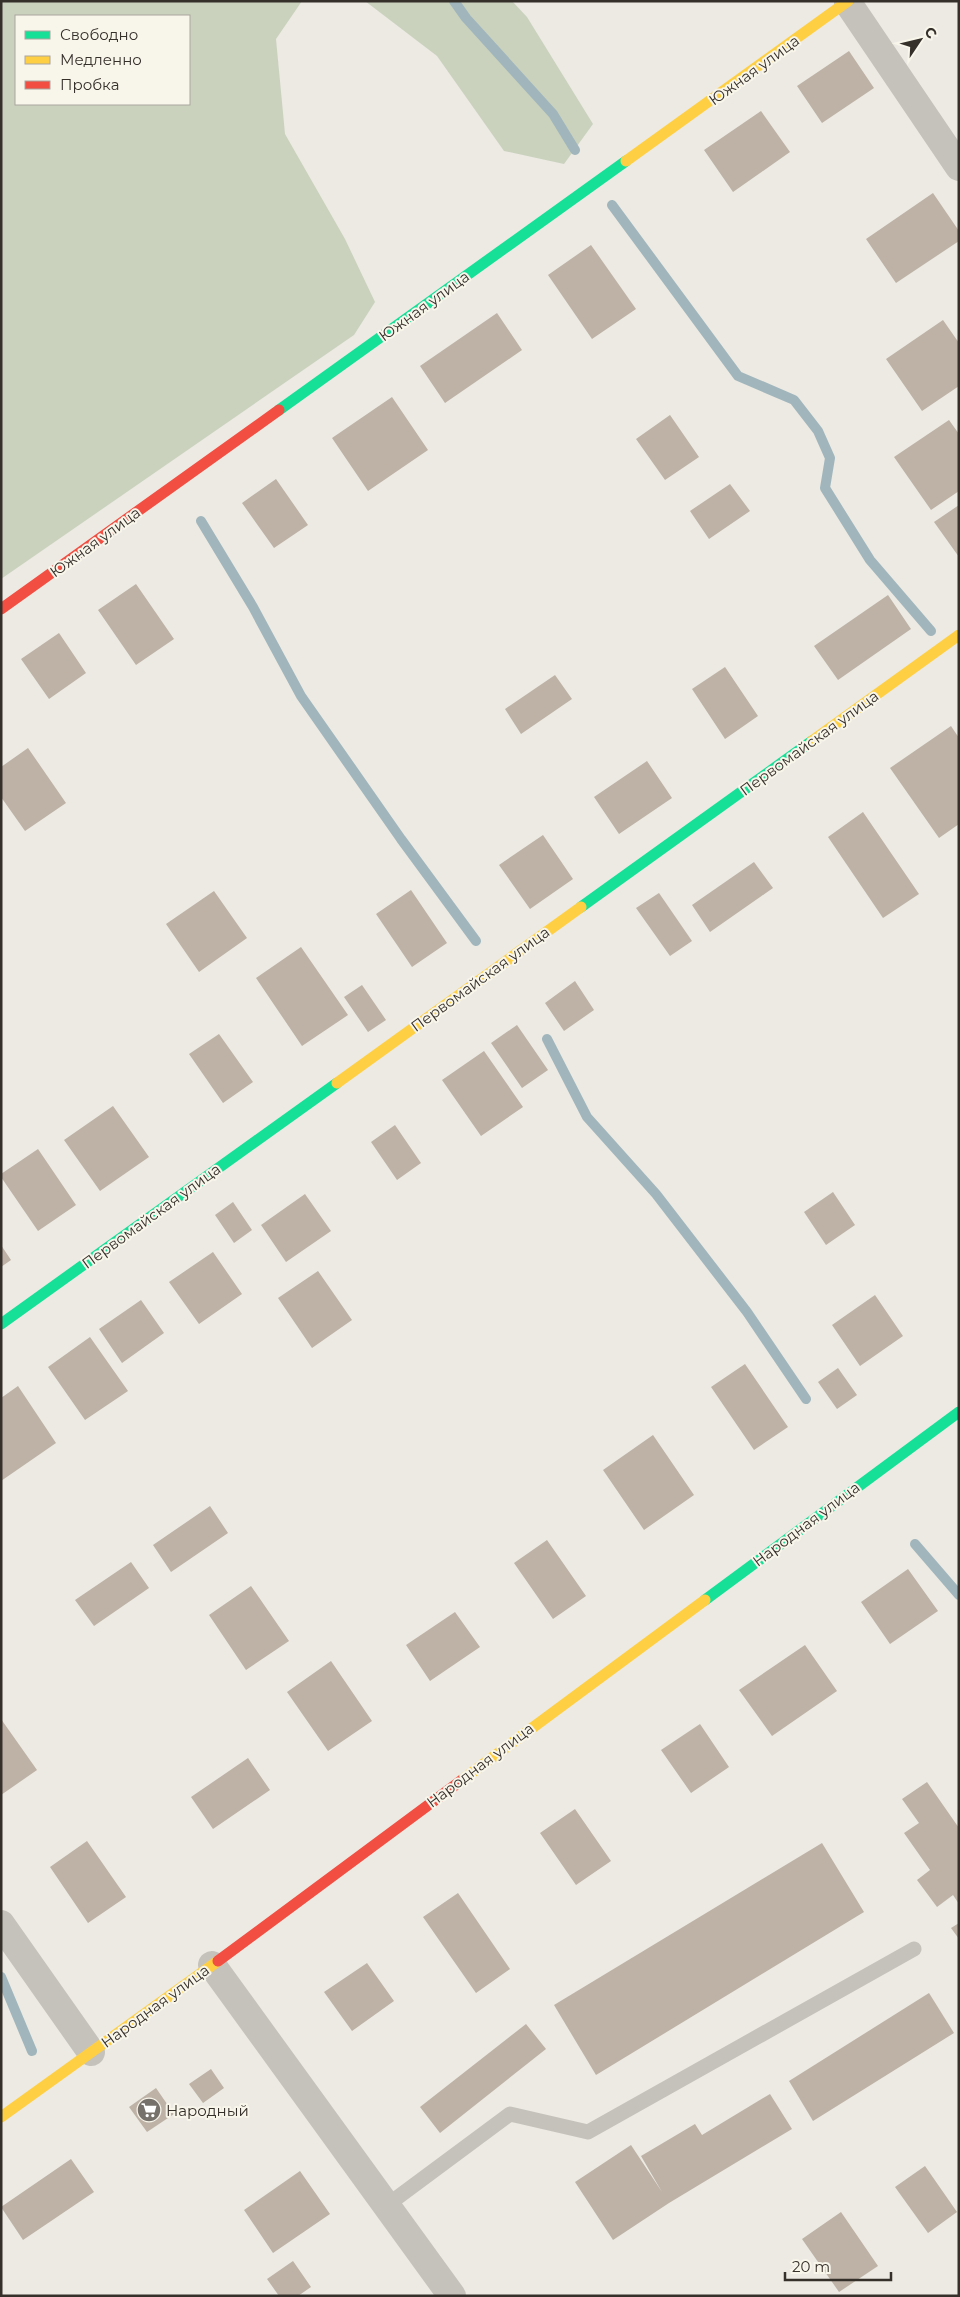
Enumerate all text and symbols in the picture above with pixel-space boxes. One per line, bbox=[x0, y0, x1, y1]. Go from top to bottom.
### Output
legend bbox=[15, 15, 190, 105]
north arrow bbox=[895, 15, 945, 65]
text: С bbox=[920, 23, 941, 42]
text: Свободно bbox=[60, 25, 138, 44]
street label: Южная улица bbox=[705, 31, 803, 109]
text: Медленно bbox=[60, 50, 142, 69]
text: Пробка bbox=[60, 75, 119, 94]
street label: Южная улица bbox=[375, 267, 473, 345]
street label: Южная улица bbox=[46, 503, 144, 581]
street label: Первомайская улица bbox=[736, 686, 882, 800]
street label: Первомайская улица bbox=[407, 922, 553, 1036]
street label: Первомайская улица bbox=[78, 1159, 224, 1273]
street label: Народная улица bbox=[749, 1477, 863, 1571]
street label: Народная улица bbox=[423, 1718, 537, 1812]
street label: Народная улица bbox=[97, 1960, 213, 2052]
supermarket icon: Народный bbox=[136, 2097, 162, 2123]
place label: Народный bbox=[166, 2101, 249, 2120]
scale bar bbox=[785, 2250, 891, 2282]
text: 20 m bbox=[792, 2257, 830, 2276]

